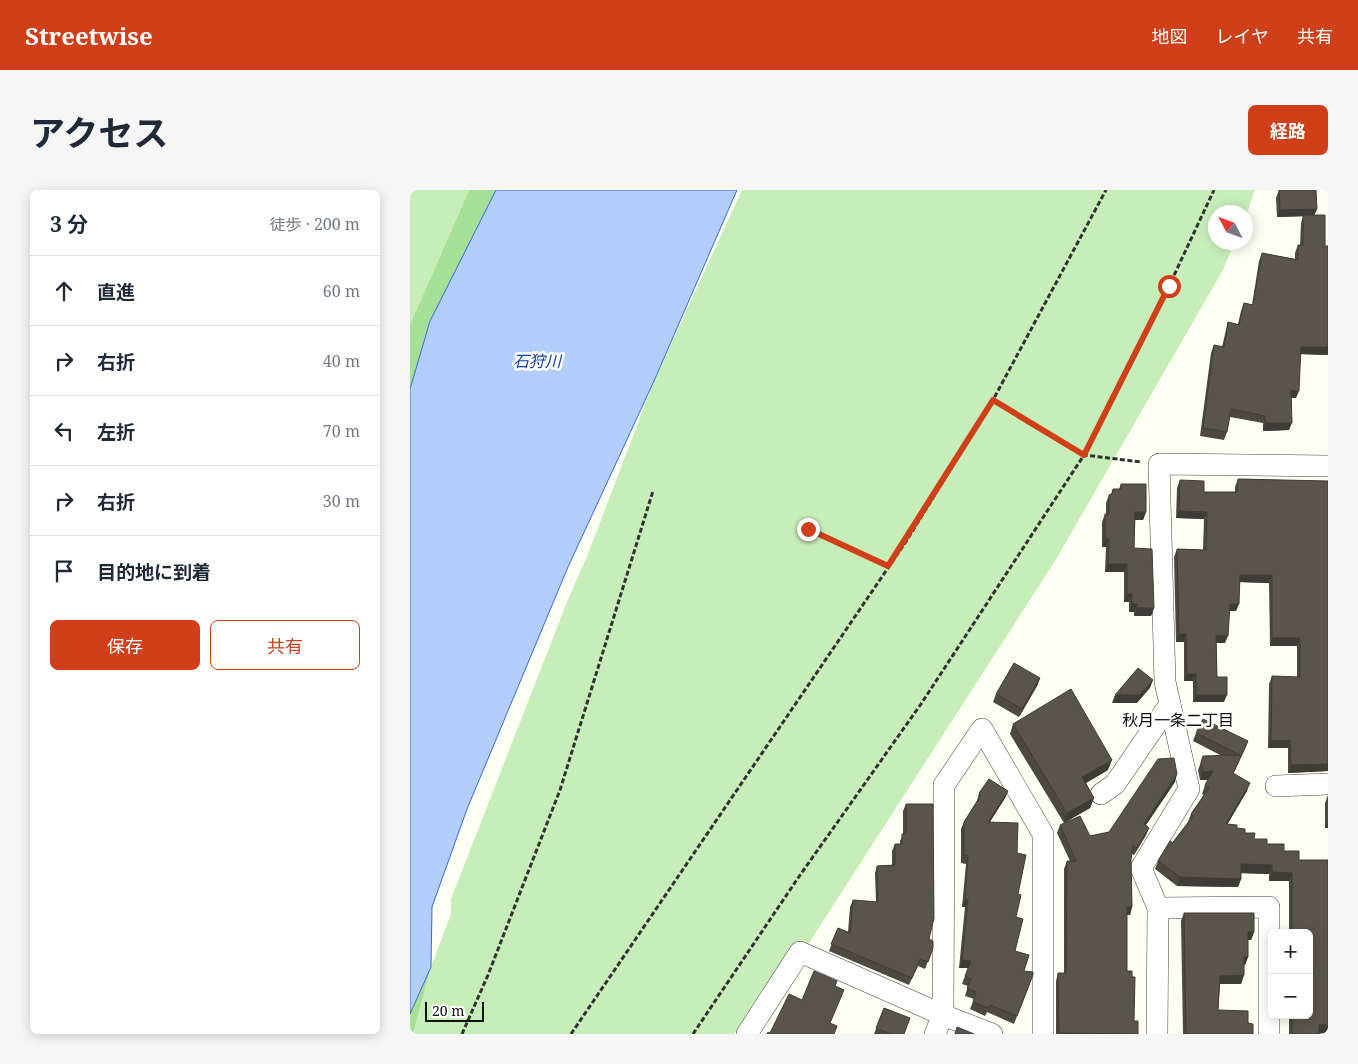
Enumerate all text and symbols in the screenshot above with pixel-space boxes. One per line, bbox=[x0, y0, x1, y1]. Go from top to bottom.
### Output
text: Streetwise bbox=[25, 19, 153, 52]
text: 地図 bbox=[1152, 24, 1188, 48]
text: レイヤ bbox=[1216, 24, 1269, 48]
text: 共有 bbox=[1297, 24, 1333, 48]
button: 経路 bbox=[1248, 105, 1328, 155]
text: アクセス bbox=[30, 109, 168, 156]
north arrow bbox=[1208, 205, 1253, 250]
text: 3 分 bbox=[50, 210, 88, 238]
text: 徒歩 · 200 m bbox=[270, 213, 360, 235]
route start bbox=[1158, 275, 1181, 298]
icon: ahead bbox=[50, 277, 78, 305]
text: 直進 bbox=[97, 279, 135, 305]
text: 60 m bbox=[323, 280, 360, 302]
icon: right bbox=[50, 347, 78, 375]
text: 右折 bbox=[97, 349, 135, 375]
text: 40 m bbox=[323, 350, 360, 372]
water label: 石狩川 bbox=[513, 350, 563, 372]
icon: left bbox=[50, 417, 78, 445]
text: 左折 bbox=[97, 419, 135, 445]
text: 70 m bbox=[323, 420, 360, 442]
icon: right bbox=[50, 487, 78, 515]
text: 右折 bbox=[97, 489, 135, 515]
text: 30 m bbox=[323, 490, 360, 512]
route end bbox=[797, 518, 820, 541]
icon: arrive bbox=[50, 557, 78, 585]
text: 目的地に到着 bbox=[97, 559, 211, 585]
button: 保存 bbox=[50, 620, 200, 670]
button: 共有 bbox=[210, 620, 360, 670]
district label: 秋月一条二丁目 bbox=[1122, 709, 1234, 731]
map controls bbox=[1268, 929, 1313, 1019]
button: + bbox=[1268, 929, 1313, 974]
button: − bbox=[1268, 974, 1313, 1019]
scale bar bbox=[425, 999, 484, 1022]
text: 20 m bbox=[432, 1001, 465, 1020]

